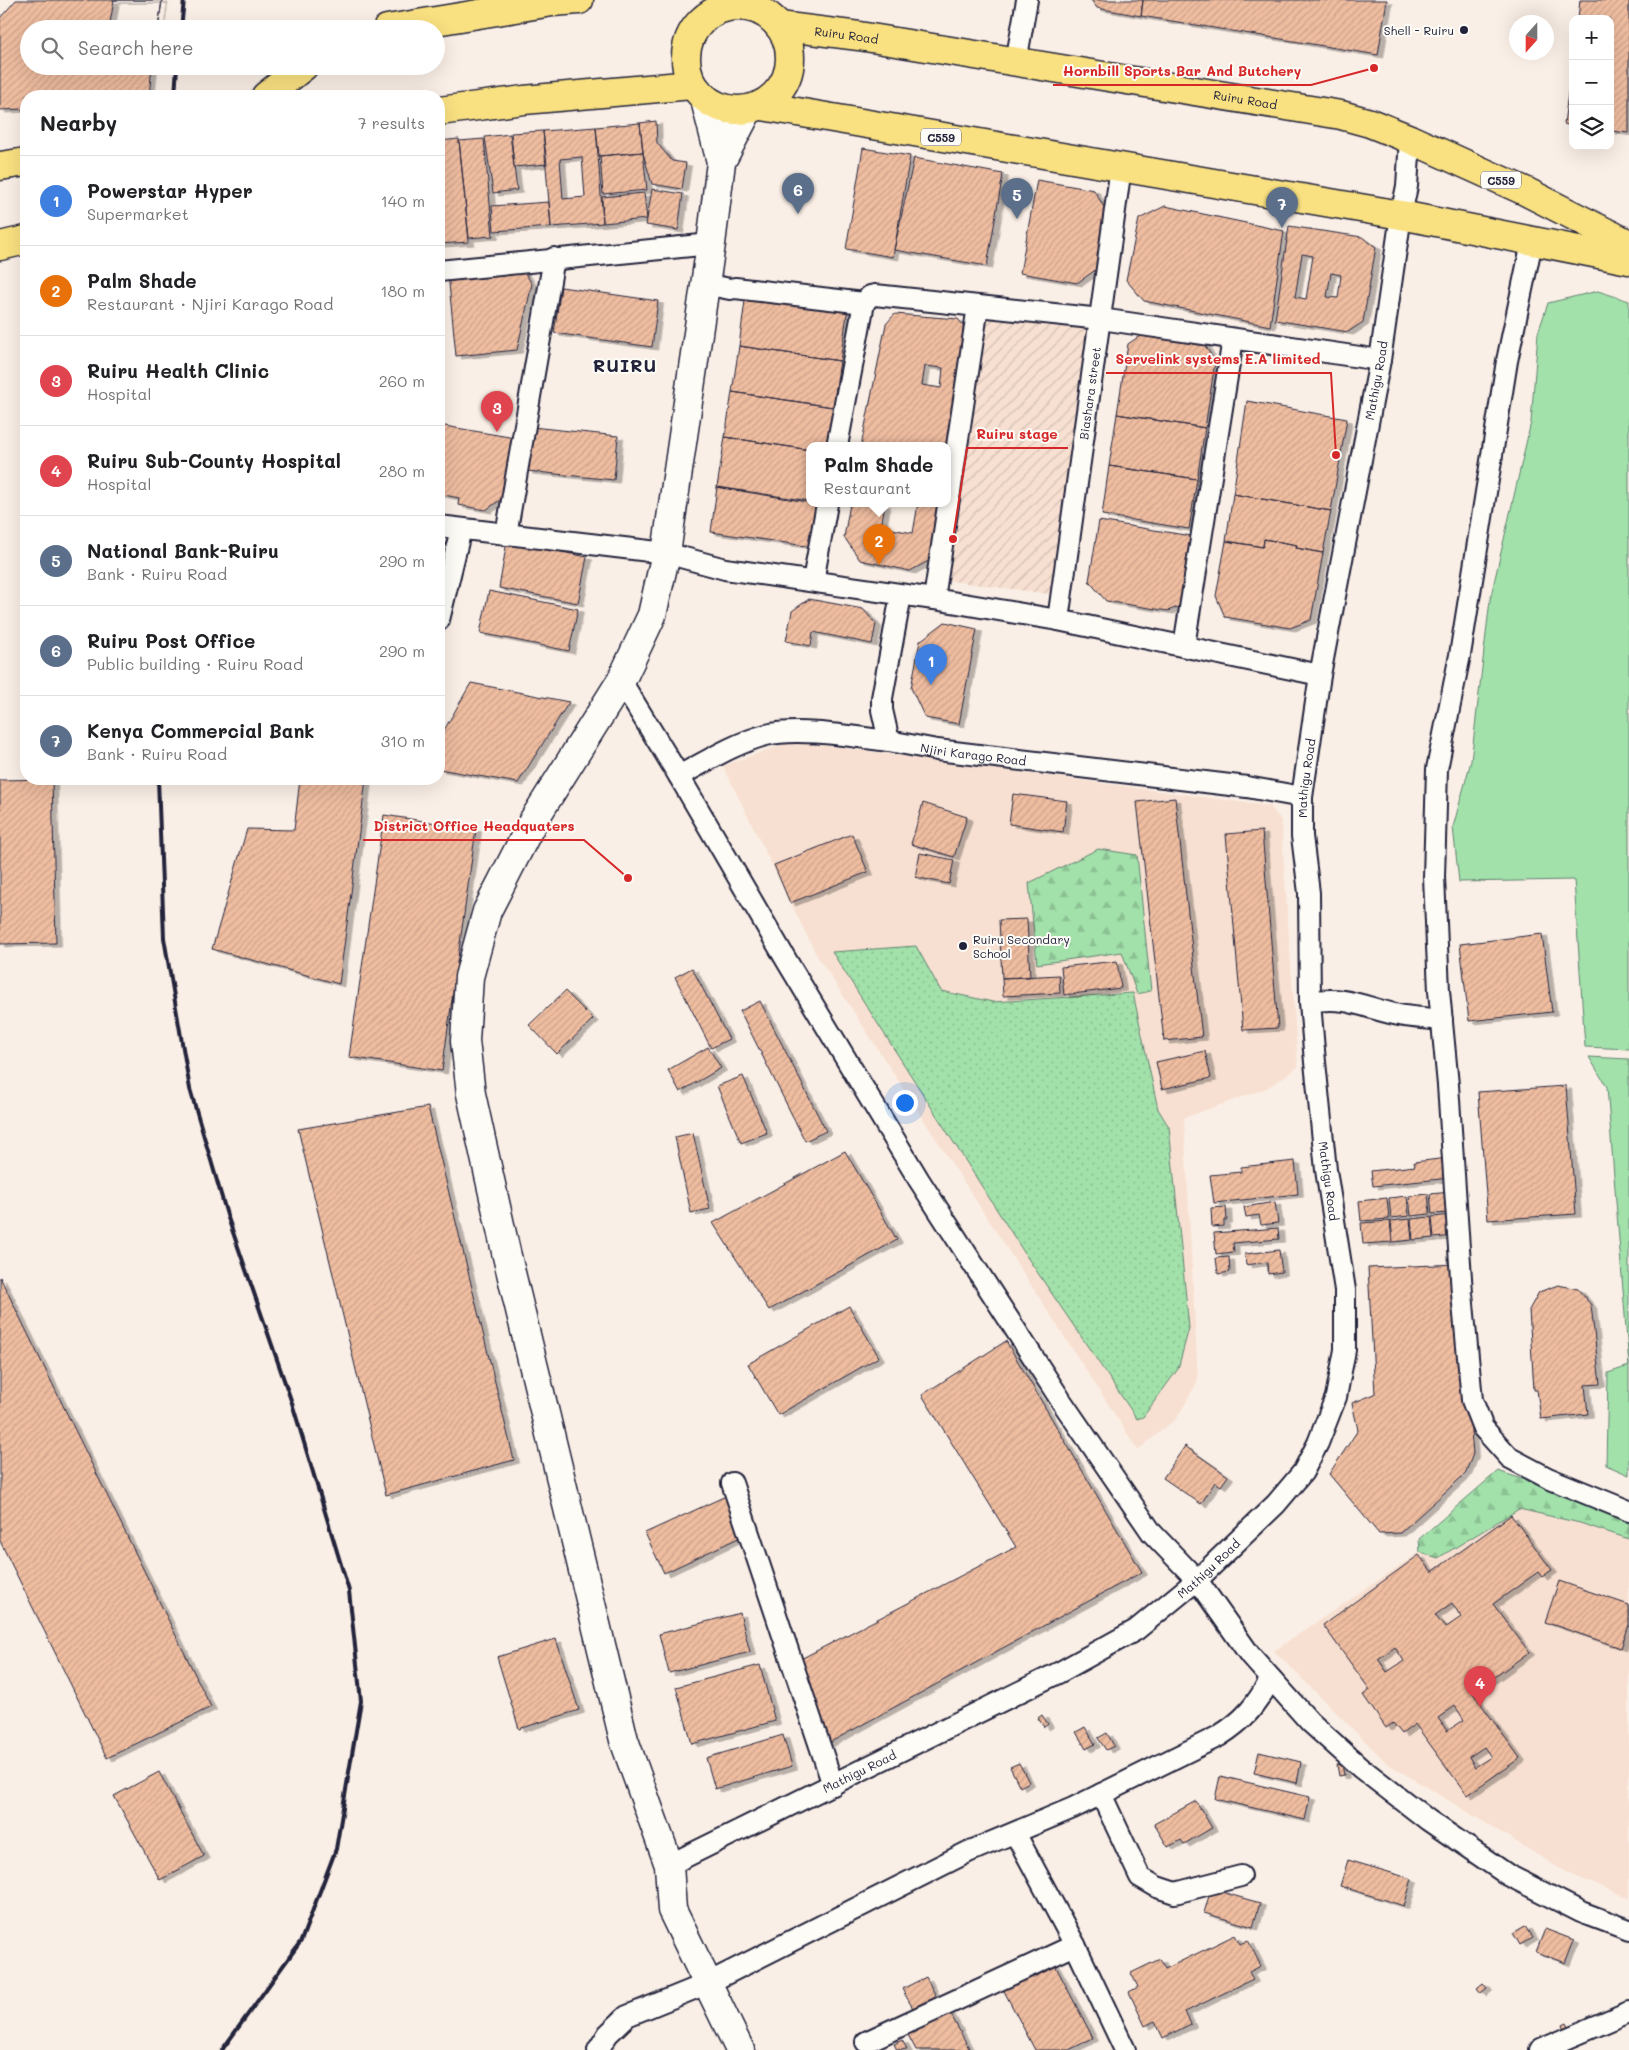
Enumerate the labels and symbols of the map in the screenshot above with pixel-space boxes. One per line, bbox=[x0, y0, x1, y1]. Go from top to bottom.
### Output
north arrow bbox=[1509, 15, 1554, 60]
place label: Shell - Ruiru bbox=[1384, 22, 1454, 38]
street label: Ruiru Road bbox=[814, 23, 880, 47]
marker: Shell - Ruiru bbox=[1458, 24, 1470, 36]
callout: Hornbill Sports Bar And Butchery bbox=[1053, 56, 1311, 85]
text: Hornbill Sports Bar And Butchery bbox=[1063, 61, 1302, 80]
street label: Ruiru Road bbox=[1212, 86, 1279, 112]
road number: C559 bbox=[921, 128, 961, 146]
road number: C559 bbox=[1481, 172, 1521, 188]
pin: 6 bbox=[782, 173, 814, 214]
pin: 5 bbox=[1001, 178, 1033, 219]
pin: 7 bbox=[1266, 187, 1298, 228]
street label: Mathigu Road bbox=[1361, 339, 1391, 421]
callout: Servelink systems E.A limited bbox=[1106, 344, 1331, 373]
street label: Biashara street bbox=[1075, 346, 1104, 441]
text: Servelink systems E.A limited bbox=[1116, 349, 1321, 368]
district label: RUIRU bbox=[593, 353, 657, 377]
pin: 3 bbox=[481, 391, 513, 432]
callout: Ruiru stage bbox=[967, 419, 1068, 448]
text: Ruiru stage bbox=[976, 424, 1058, 443]
pin: 2 bbox=[863, 524, 895, 565]
pin: 1 bbox=[915, 644, 947, 685]
street label: Mathigu Road bbox=[1294, 737, 1319, 818]
street label: Njiri Karago Road bbox=[919, 739, 1028, 769]
callout: District Office Headquaters bbox=[363, 811, 584, 840]
text: District Office Headquaters bbox=[373, 816, 575, 835]
place label: Ruiru Secondary School bbox=[973, 931, 1070, 961]
marker: Ruiru Secondary School bbox=[957, 940, 969, 952]
your location bbox=[892, 1090, 918, 1116]
street label: Mathigu Road bbox=[1316, 1140, 1343, 1222]
street label: Mathigu Road bbox=[1174, 1535, 1243, 1601]
pin: 4 bbox=[1464, 1666, 1496, 1707]
street label: Mathigu Road bbox=[820, 1746, 899, 1796]

